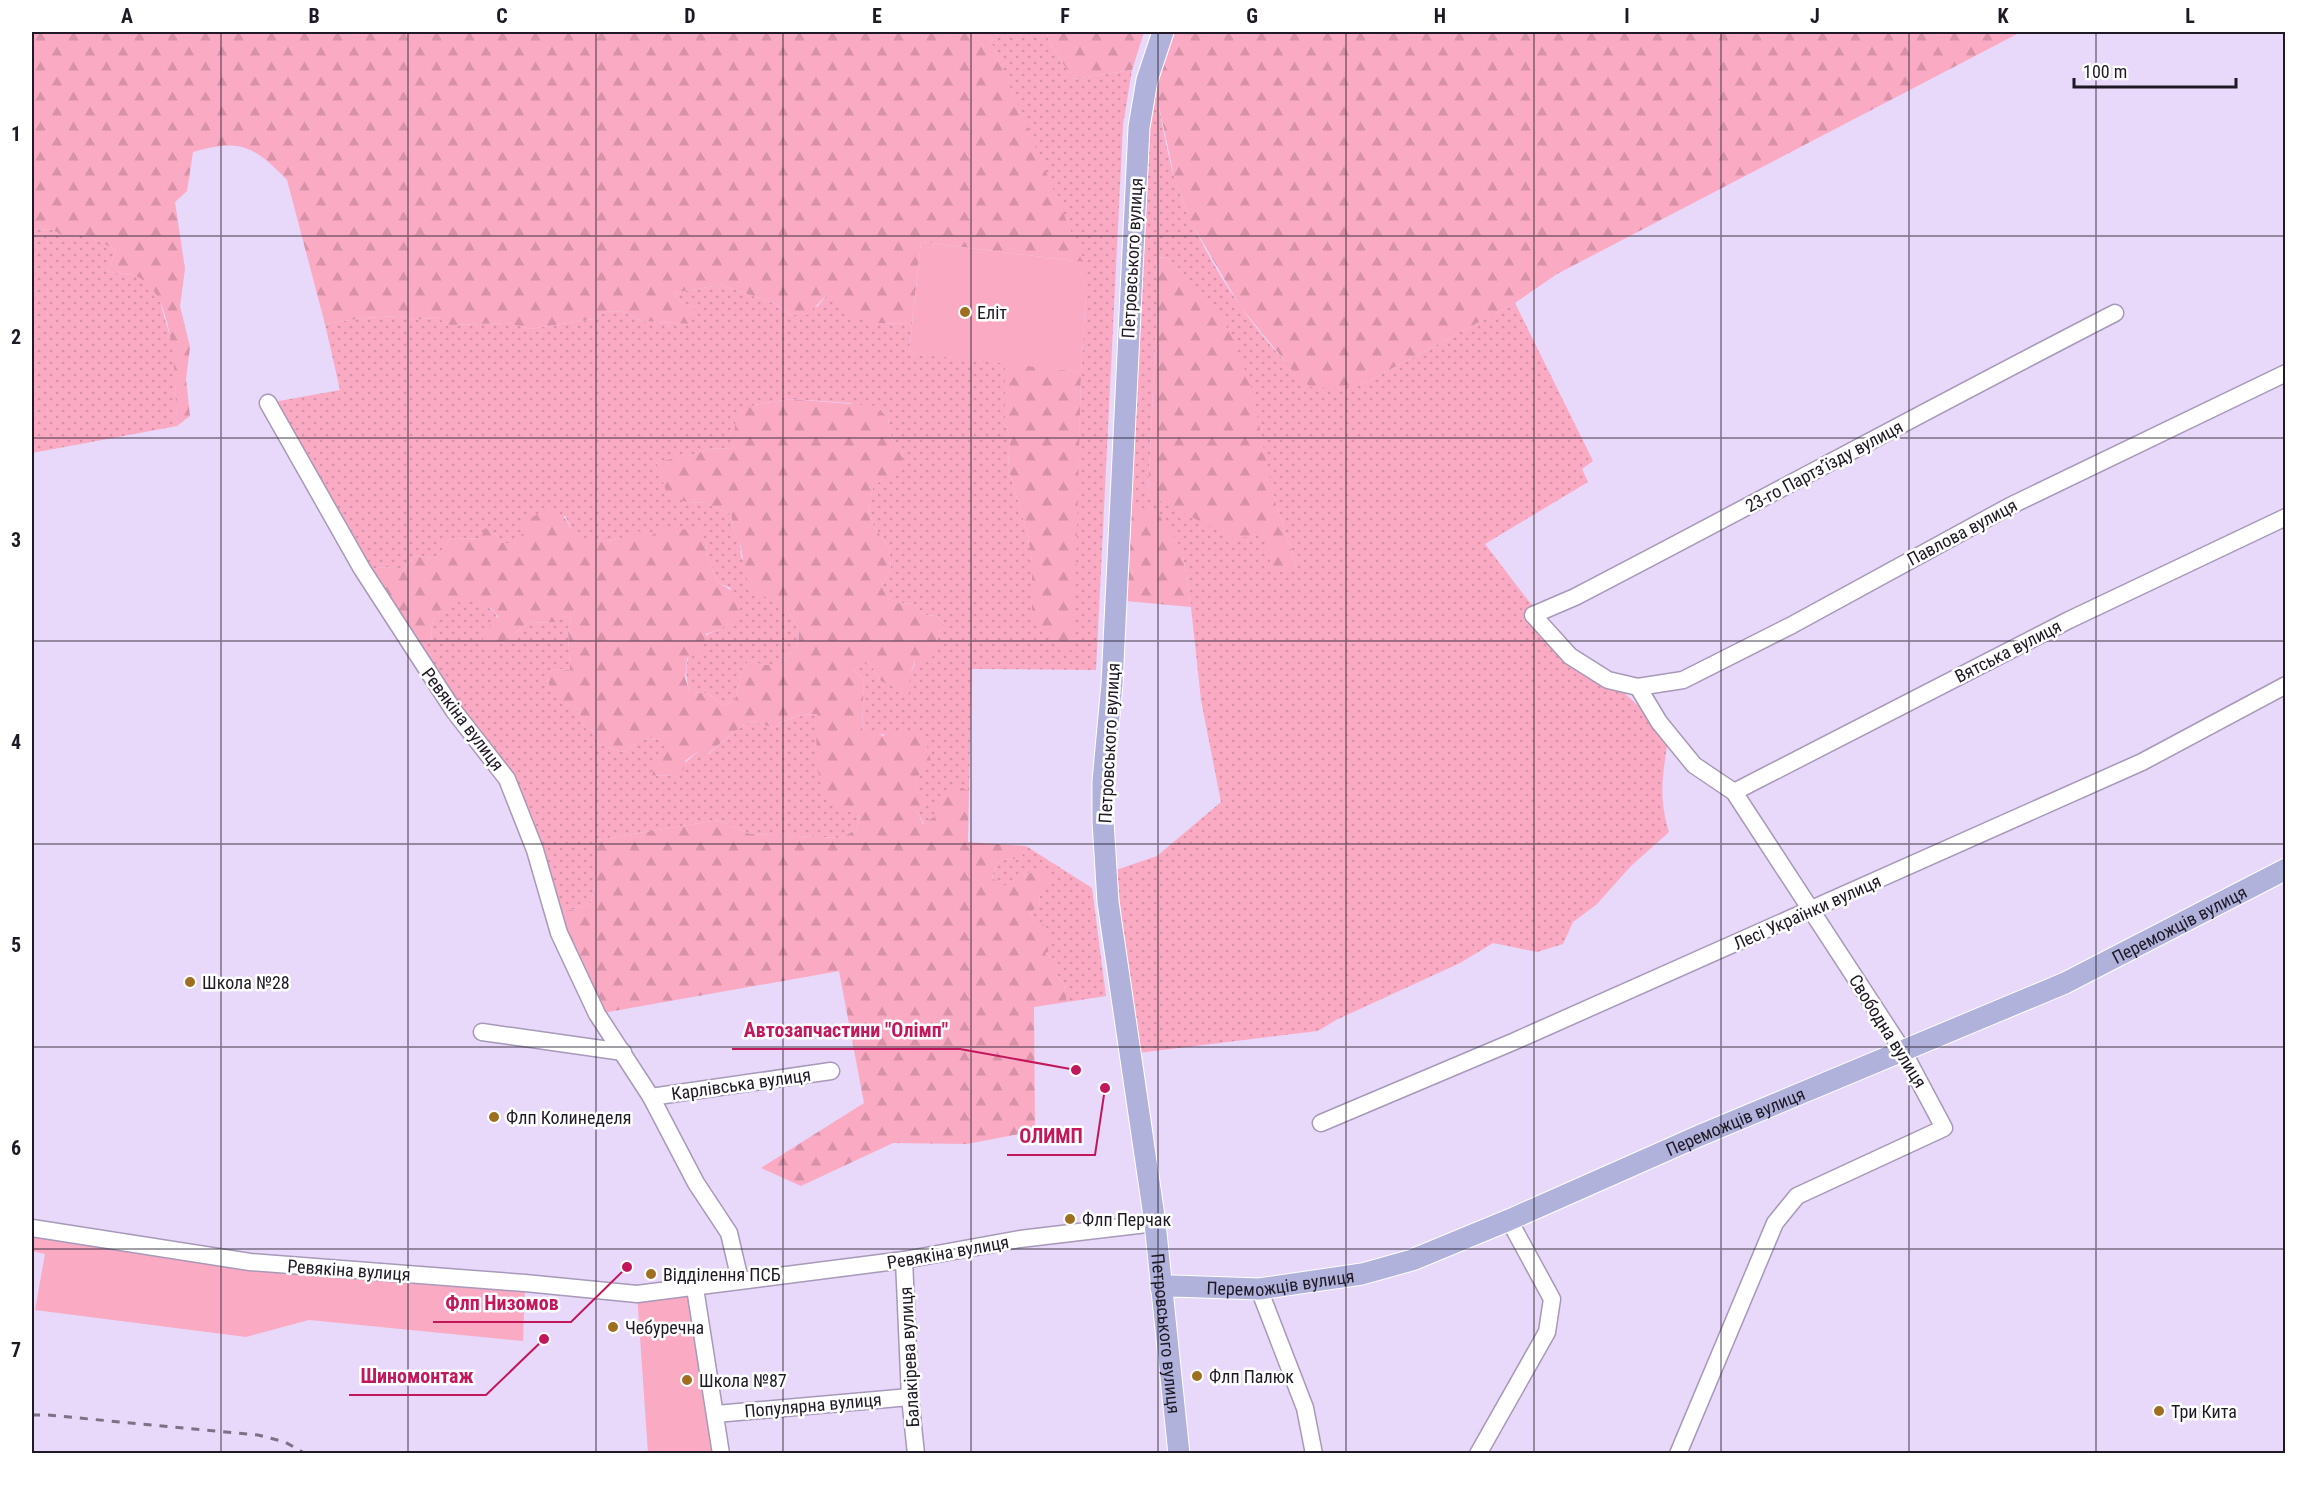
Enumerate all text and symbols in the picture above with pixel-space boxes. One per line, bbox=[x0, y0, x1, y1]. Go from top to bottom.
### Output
text: A bbox=[121, 4, 133, 28]
text: B bbox=[308, 4, 320, 28]
text: C bbox=[496, 4, 508, 28]
text: D bbox=[684, 4, 696, 28]
text: E bbox=[872, 4, 882, 28]
text: F bbox=[1060, 4, 1070, 28]
text: G bbox=[1246, 4, 1258, 28]
text: H bbox=[1434, 4, 1446, 28]
text: I bbox=[1624, 4, 1630, 28]
text: J bbox=[1810, 4, 1820, 28]
text: K bbox=[1997, 4, 2009, 28]
text: L bbox=[2185, 4, 2195, 28]
scale bar bbox=[2074, 51, 2236, 89]
text: 100 m bbox=[2083, 61, 2127, 82]
text: 1 bbox=[11, 122, 21, 146]
street label: Петровського вулиця bbox=[1117, 177, 1147, 339]
place label: Еліт bbox=[977, 302, 1007, 323]
marker: Еліт bbox=[958, 305, 972, 319]
text: 2 bbox=[11, 325, 21, 349]
street label: 23-го Партз’їзду вулиця bbox=[1742, 416, 1906, 516]
street label: Павлова вулиця bbox=[1903, 494, 2021, 570]
text: 3 bbox=[11, 528, 21, 552]
street label: Вятська вулиця bbox=[1951, 615, 2065, 687]
street label: Петровського вулиця bbox=[1094, 662, 1124, 824]
street label: Ревякіна вулиця bbox=[417, 663, 509, 775]
text: 4 bbox=[11, 730, 21, 754]
street label: Лесі Українки вулиця bbox=[1730, 870, 1884, 954]
street label: Переможців вулиця bbox=[2108, 881, 2250, 968]
text: 5 bbox=[11, 933, 21, 957]
street label: Свободна вулиця bbox=[1845, 970, 1931, 1092]
place label: Школа №28 bbox=[202, 972, 290, 993]
marker: Школа №28 bbox=[183, 975, 197, 989]
callout: Автозапчастини "Олімп" bbox=[732, 1011, 960, 1049]
text: Автозапчастини "Олімп" bbox=[744, 1018, 948, 1042]
street label: Карлівська вулиця bbox=[670, 1064, 812, 1104]
street label: Переможців вулиця bbox=[1662, 1082, 1808, 1160]
place label: Флп Колинеделя bbox=[506, 1107, 631, 1128]
marker: Флп Колинеделя bbox=[487, 1110, 501, 1124]
callout: ОЛИМП bbox=[1007, 1117, 1095, 1155]
text: ОЛИМП bbox=[1019, 1124, 1083, 1148]
text: 6 bbox=[11, 1136, 21, 1160]
place label: Флп Перчак bbox=[1082, 1209, 1171, 1230]
marker: Флп Перчак bbox=[1063, 1212, 1077, 1226]
street label: Ревякіна вулиця bbox=[885, 1231, 1011, 1273]
street label: Петровського вулиця bbox=[1148, 1252, 1185, 1415]
street label: Ревякіна вулиця bbox=[287, 1255, 411, 1285]
place label: Відділення ПСБ bbox=[663, 1264, 781, 1285]
street label: Переможців вулиця bbox=[1206, 1265, 1356, 1300]
marker: Відділення ПСБ bbox=[644, 1267, 658, 1281]
callout: Флп Низомов bbox=[433, 1284, 571, 1322]
street label: Балакірева вулиця bbox=[895, 1286, 923, 1428]
text: Флп Низомов bbox=[445, 1291, 559, 1315]
place label: Чебуречна bbox=[625, 1317, 704, 1338]
marker: Чебуречна bbox=[606, 1320, 620, 1334]
text: 7 bbox=[11, 1338, 21, 1362]
callout: Шиномонтаж bbox=[349, 1357, 486, 1395]
text: Шиномонтаж bbox=[360, 1364, 474, 1388]
place label: Флп Палюк bbox=[1209, 1366, 1294, 1387]
marker: Флп Палюк bbox=[1190, 1369, 1204, 1383]
place label: Школа №87 bbox=[699, 1370, 787, 1391]
marker: Школа №87 bbox=[680, 1373, 694, 1387]
street label: Популярна вулиця bbox=[743, 1389, 883, 1421]
place label: Три Кита bbox=[2171, 1401, 2237, 1422]
marker: Три Кита bbox=[2152, 1404, 2166, 1418]

